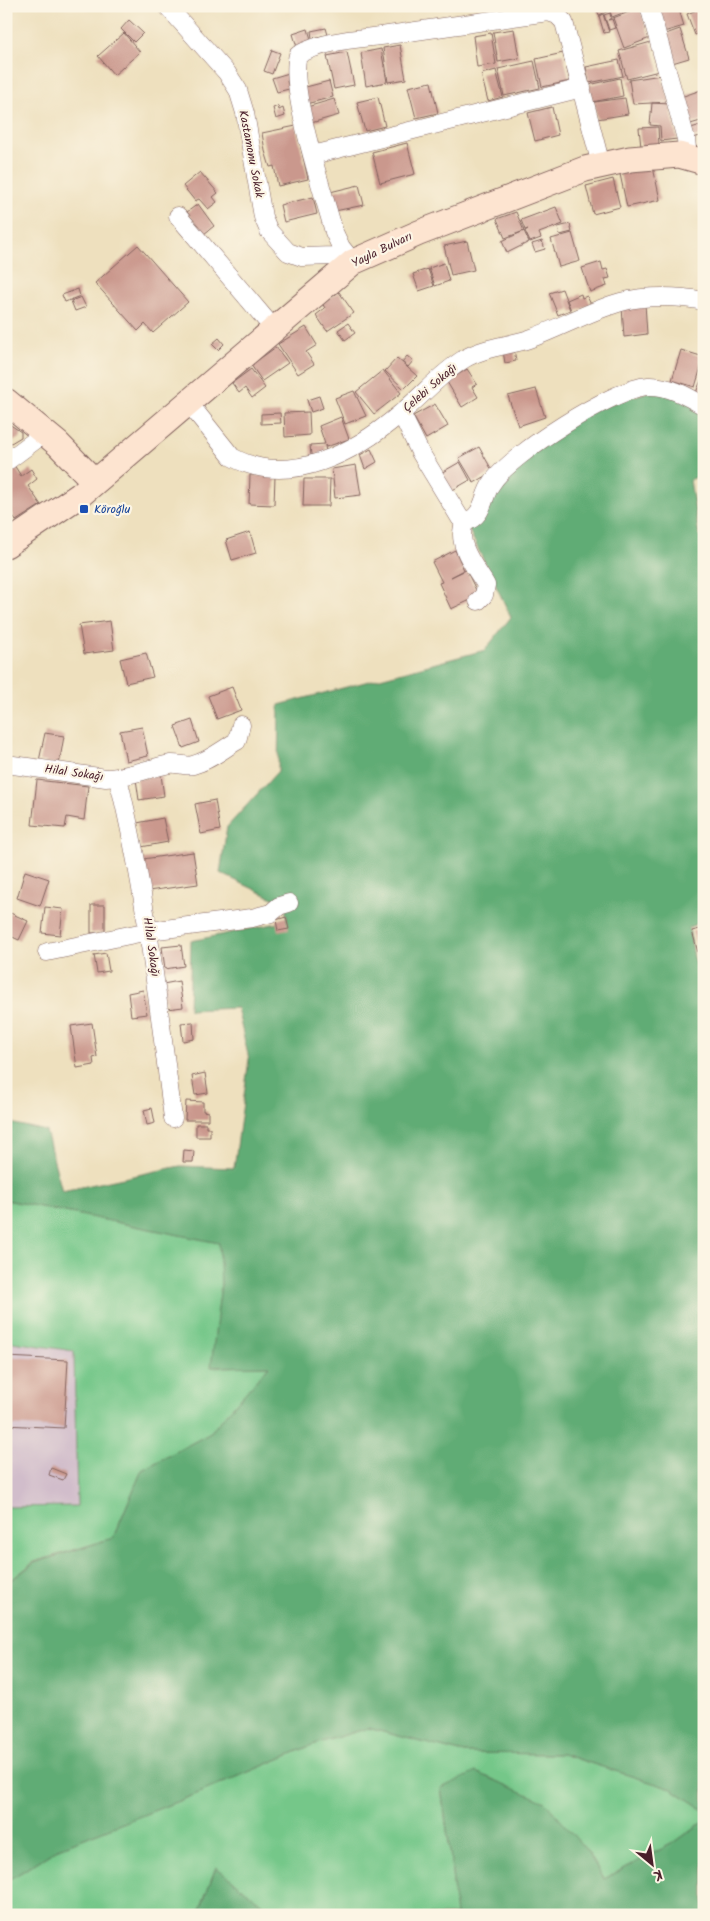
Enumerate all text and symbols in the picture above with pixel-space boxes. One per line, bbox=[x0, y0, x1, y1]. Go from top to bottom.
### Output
street label: Kastamonu Sokak bbox=[233, 109, 269, 200]
street label: Yayla Bulvarı bbox=[348, 227, 416, 273]
street label: Çelebi Sokağı bbox=[399, 359, 461, 417]
place label: Köroğlu bbox=[94, 500, 131, 519]
marker: Köroğlu bbox=[78, 503, 90, 515]
street label: Hilal Sokağı bbox=[43, 759, 105, 787]
street label: Hİlal Sokağı bbox=[137, 916, 165, 978]
north arrow bbox=[628, 1838, 678, 1888]
text: K bbox=[648, 1863, 667, 1886]

